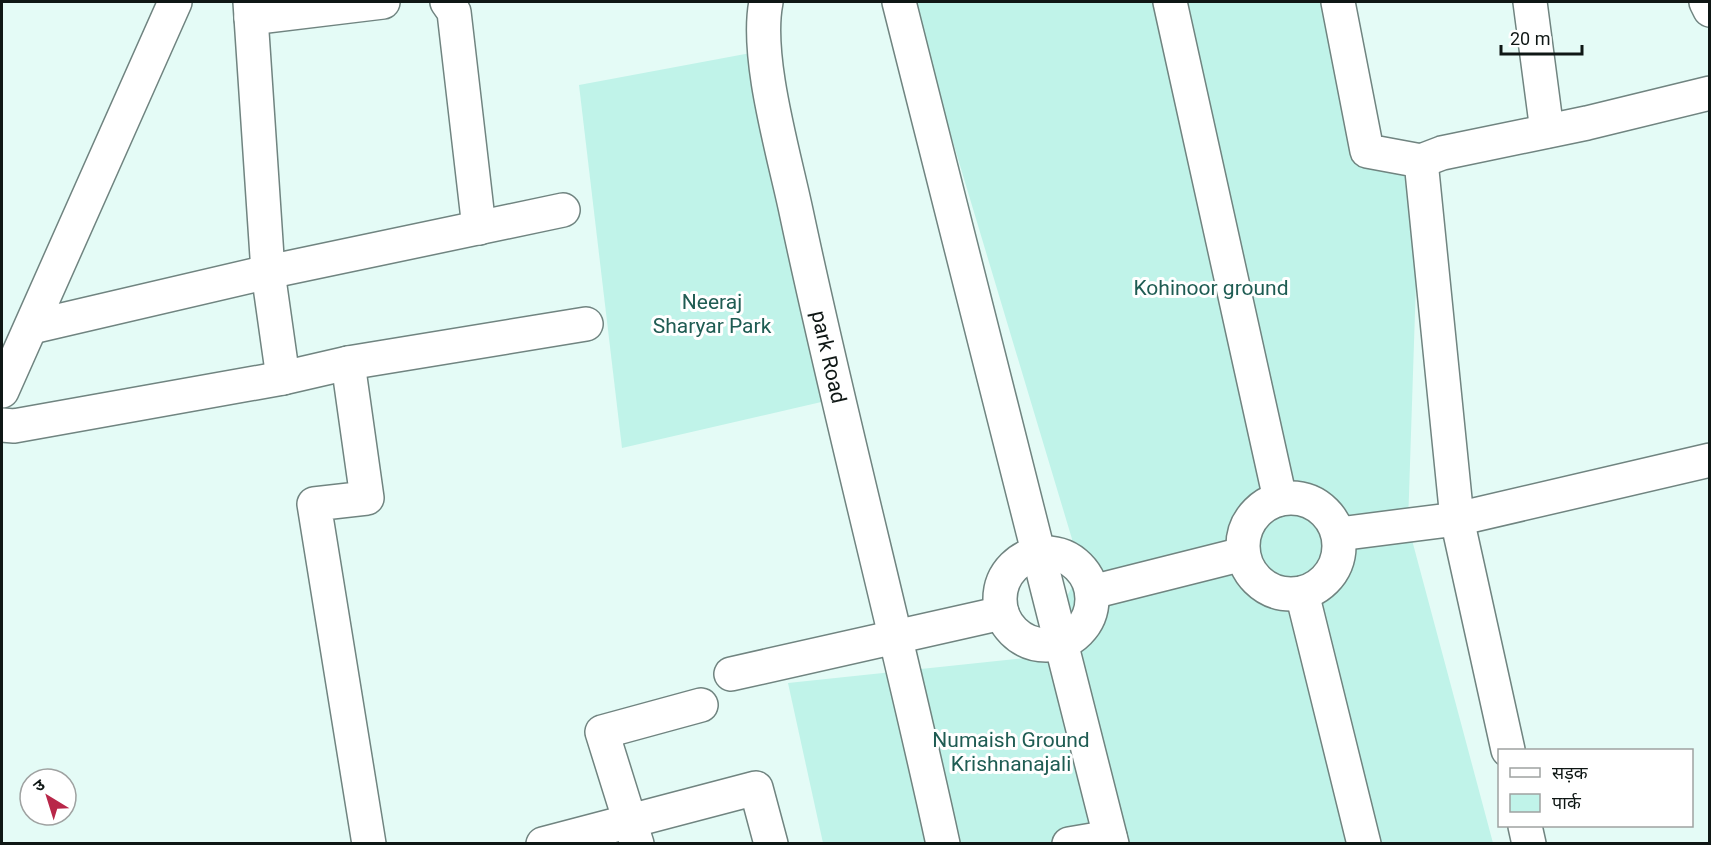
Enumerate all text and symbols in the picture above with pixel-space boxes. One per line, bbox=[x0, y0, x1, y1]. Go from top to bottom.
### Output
scale bar bbox=[1501, 18, 1582, 56]
text: 20 m bbox=[1510, 28, 1550, 49]
park label: Kohinoor ground bbox=[1133, 276, 1289, 300]
park label: Neeraj Sharyar Park bbox=[653, 290, 772, 338]
street label: park Road bbox=[806, 308, 851, 406]
park label: Numaish Ground Krishnanajali bbox=[932, 728, 1090, 776]
legend bbox=[1498, 749, 1693, 827]
text: सड़क bbox=[1552, 762, 1589, 783]
north arrow bbox=[18, 767, 78, 827]
text: उ bbox=[30, 775, 49, 796]
text: पार्क bbox=[1552, 792, 1582, 813]

